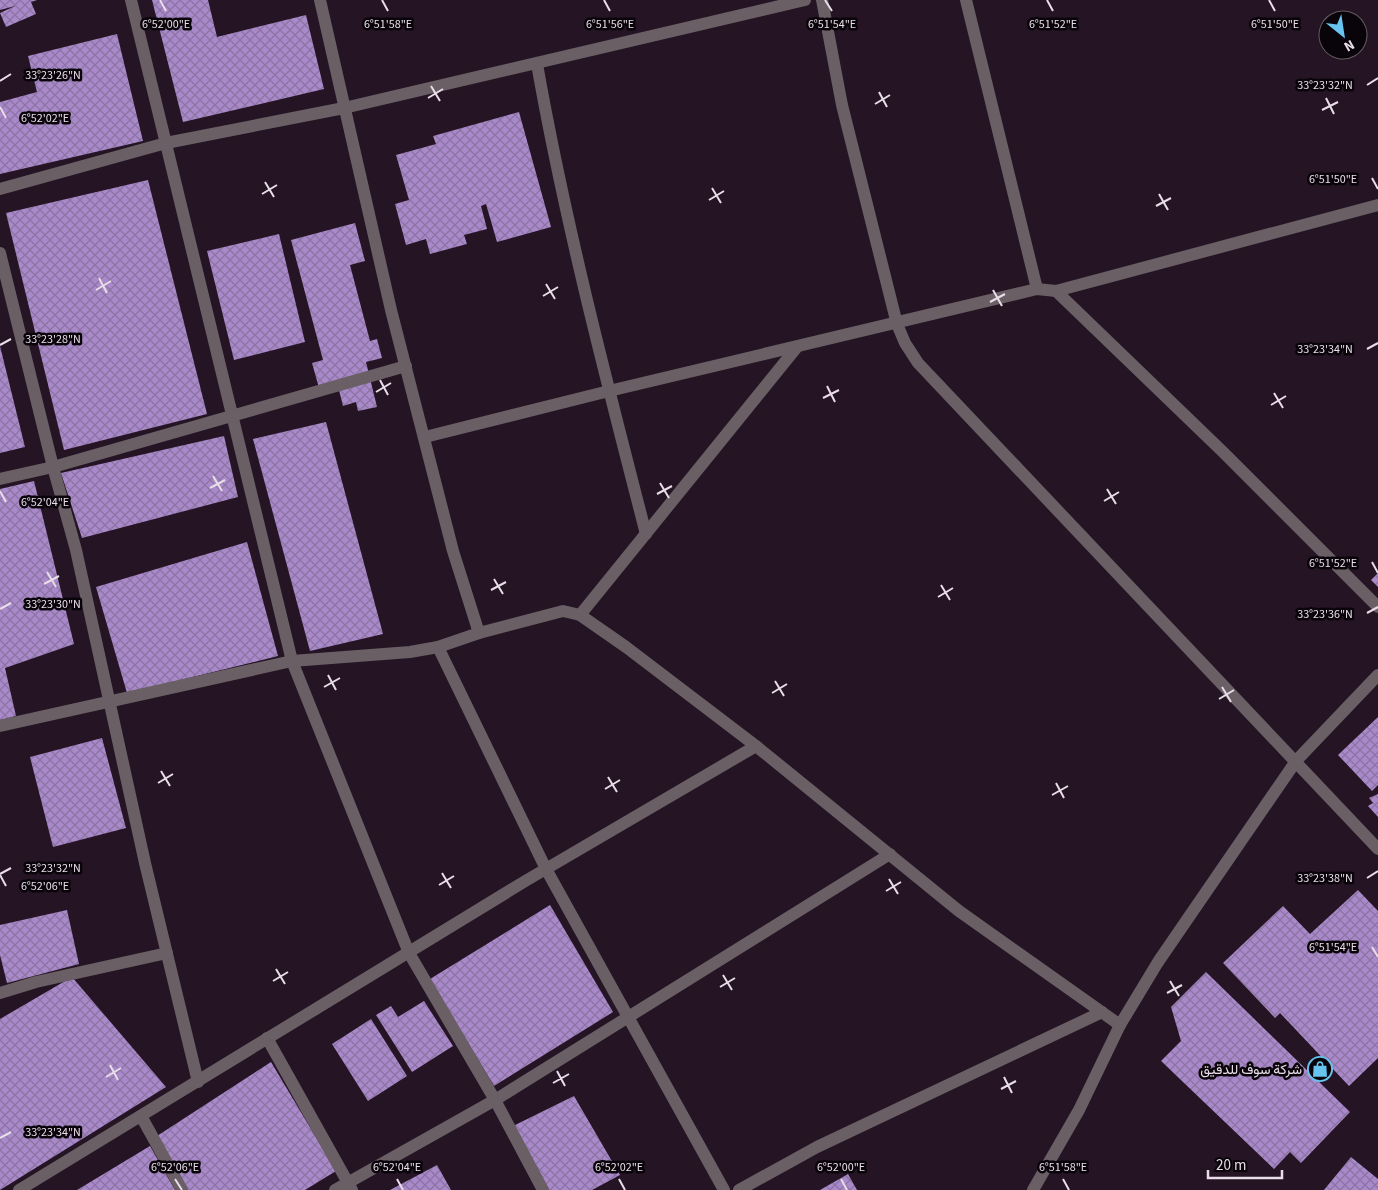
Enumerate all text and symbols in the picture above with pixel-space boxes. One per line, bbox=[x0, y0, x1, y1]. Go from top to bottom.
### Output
north arrow bbox=[1318, 10, 1368, 60]
text: 6°52'00"E bbox=[142, 16, 190, 33]
text: 6°51'58"E bbox=[364, 16, 412, 33]
text: 6°51'56"E bbox=[586, 16, 634, 33]
text: 6°51'54"E bbox=[808, 16, 856, 33]
text: 6°51'52"E bbox=[1029, 16, 1077, 33]
text: 6°51'50"E bbox=[1251, 16, 1299, 33]
text: N bbox=[1340, 34, 1358, 56]
text: 33°23'26"N bbox=[25, 67, 81, 84]
text: 33°23'32"N bbox=[1297, 77, 1353, 94]
text: 6°52'02"E bbox=[21, 110, 69, 127]
text: 6°51'50"E bbox=[1309, 171, 1357, 188]
text: 33°23'28"N bbox=[25, 331, 81, 348]
text: 33°23'34"N bbox=[1297, 341, 1353, 358]
text: 6°52'04"E bbox=[21, 494, 69, 511]
text: 6°51'52"E bbox=[1309, 555, 1357, 572]
text: 33°23'30"N bbox=[25, 596, 81, 613]
text: 33°23'36"N bbox=[1297, 606, 1353, 623]
text: 33°23'32"N bbox=[25, 860, 81, 877]
text: 33°23'38"N bbox=[1297, 870, 1353, 887]
text: 6°52'06"E bbox=[21, 878, 69, 895]
text: 6°51'54"E bbox=[1309, 939, 1357, 956]
shop icon: شركة سوف للدقيق bbox=[1307, 1056, 1333, 1082]
place label: شركة سوف للدقيق bbox=[1200, 1060, 1302, 1080]
text: 33°23'34"N bbox=[25, 1124, 81, 1141]
scale bar bbox=[1208, 1148, 1282, 1180]
text: 20 m bbox=[1216, 1155, 1246, 1176]
text: 6°52'06"E bbox=[151, 1159, 199, 1176]
text: 6°52'04"E bbox=[373, 1159, 421, 1176]
text: 6°52'02"E bbox=[595, 1159, 643, 1176]
text: 6°52'00"E bbox=[817, 1159, 865, 1176]
text: 6°51'58"E bbox=[1039, 1159, 1087, 1176]

